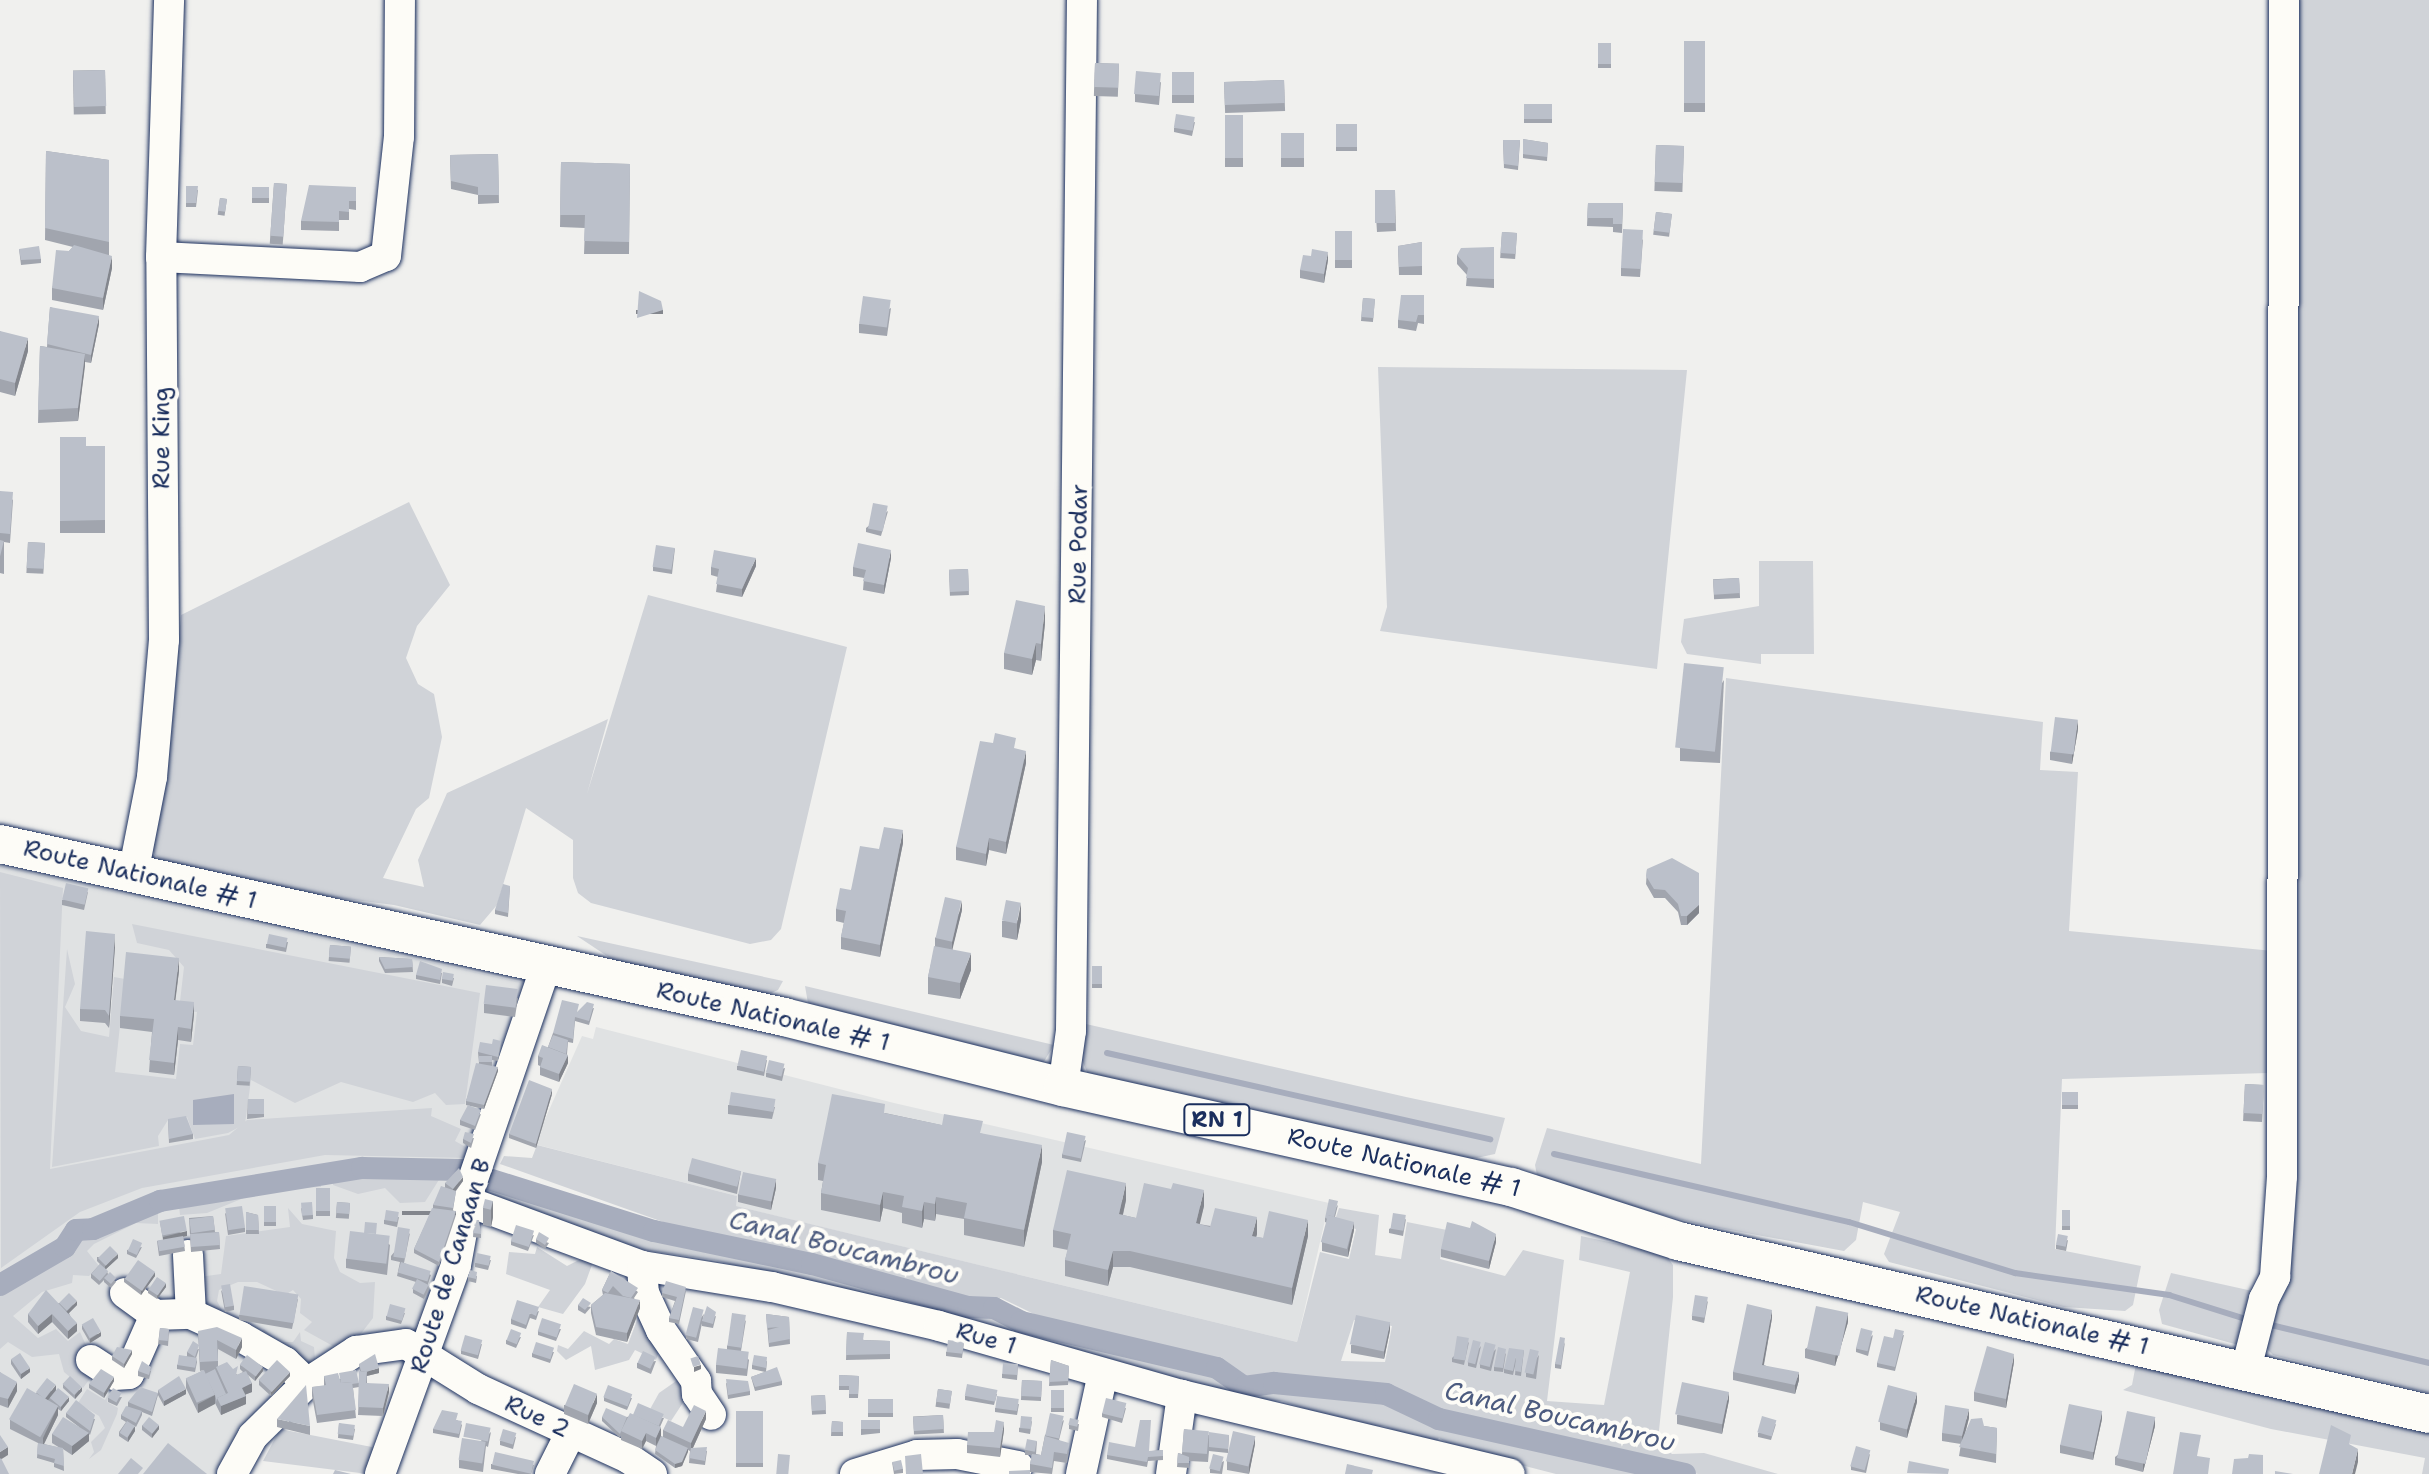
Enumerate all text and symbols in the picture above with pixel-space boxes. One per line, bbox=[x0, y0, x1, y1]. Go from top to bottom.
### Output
street label: Rue King bbox=[148, 387, 176, 489]
street label: Rue Podar bbox=[1064, 484, 1094, 604]
street label: Route Nationale # 1 bbox=[21, 834, 259, 916]
street label: Route Nationale # 1 bbox=[654, 976, 892, 1058]
road number: RN 1 bbox=[1183, 1102, 1251, 1138]
street label: Route Nationale # 1 bbox=[1285, 1122, 1523, 1204]
street label: Route de Canaan B bbox=[405, 1155, 497, 1377]
water label: Canal Boucambrou bbox=[726, 1203, 962, 1291]
street label: Route Nationale # 1 bbox=[1913, 1280, 2151, 1362]
street label: Rue 1 bbox=[952, 1317, 1020, 1361]
water label: Canal Boucambrou bbox=[1442, 1374, 1678, 1458]
street label: Rue 2 bbox=[500, 1390, 574, 1444]

